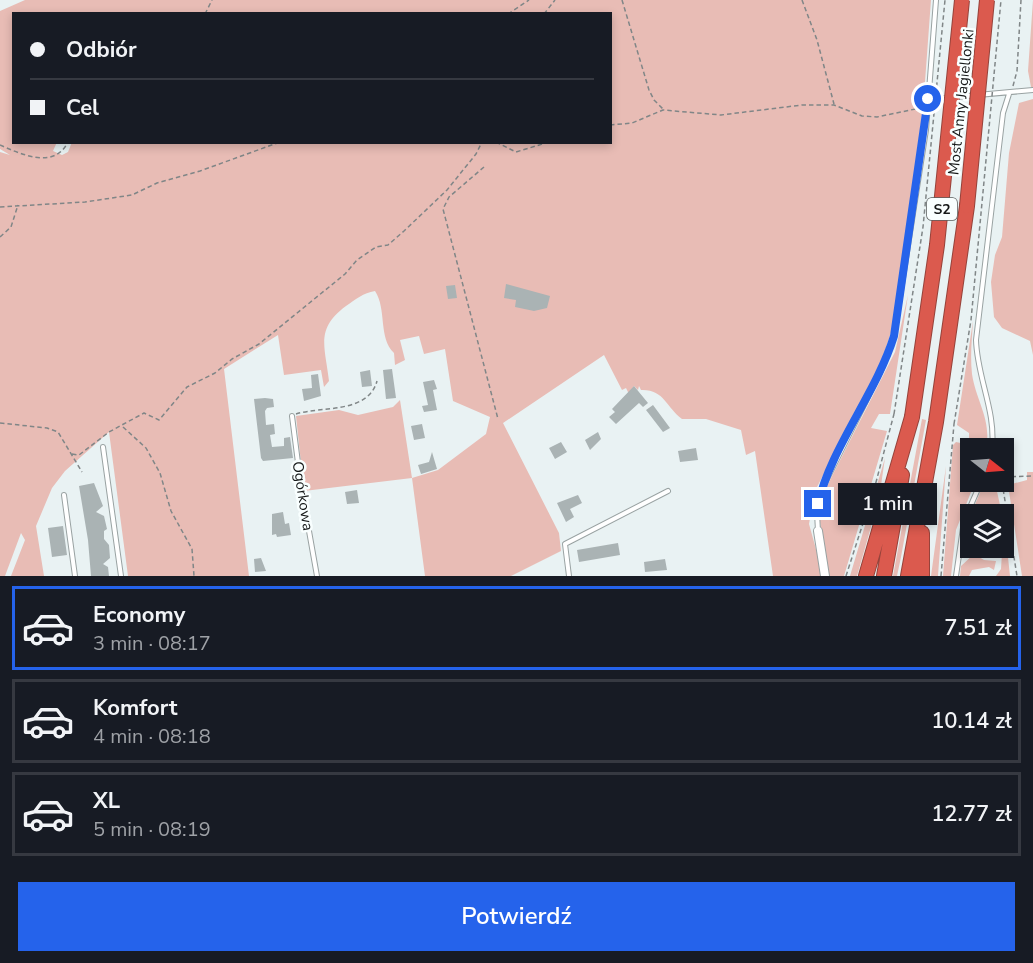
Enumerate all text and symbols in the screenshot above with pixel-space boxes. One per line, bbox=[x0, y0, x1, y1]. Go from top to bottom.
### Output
street label: Most Anny Jagiellonki bbox=[943, 28, 979, 176]
text: Odbiór bbox=[66, 35, 137, 65]
route start bbox=[914, 85, 941, 112]
text: Cel bbox=[66, 93, 99, 123]
road number: S2 bbox=[927, 198, 957, 220]
north arrow bbox=[960, 438, 1014, 492]
map controls bbox=[960, 438, 1014, 558]
street label: Ogórkowa bbox=[288, 460, 318, 532]
callout: 1 min bbox=[839, 483, 938, 525]
route end bbox=[804, 490, 831, 517]
text: 1 min bbox=[862, 490, 913, 517]
button: layers bbox=[960, 504, 1014, 558]
text: Economy bbox=[93, 600, 185, 630]
icon: car bbox=[21, 601, 75, 655]
text: 7.51 zł bbox=[944, 613, 1012, 643]
text: 3 min · 08:17 bbox=[93, 630, 211, 657]
text: Komfort bbox=[93, 693, 177, 723]
icon: car bbox=[21, 694, 75, 748]
text: 10.14 zł bbox=[931, 706, 1012, 736]
text: 4 min · 08:18 bbox=[93, 723, 211, 750]
text: XL bbox=[93, 786, 120, 816]
icon: car bbox=[21, 787, 75, 841]
text: 12.77 zł bbox=[931, 799, 1012, 829]
text: 5 min · 08:19 bbox=[93, 816, 211, 843]
button: Potwierdź bbox=[18, 882, 1015, 951]

